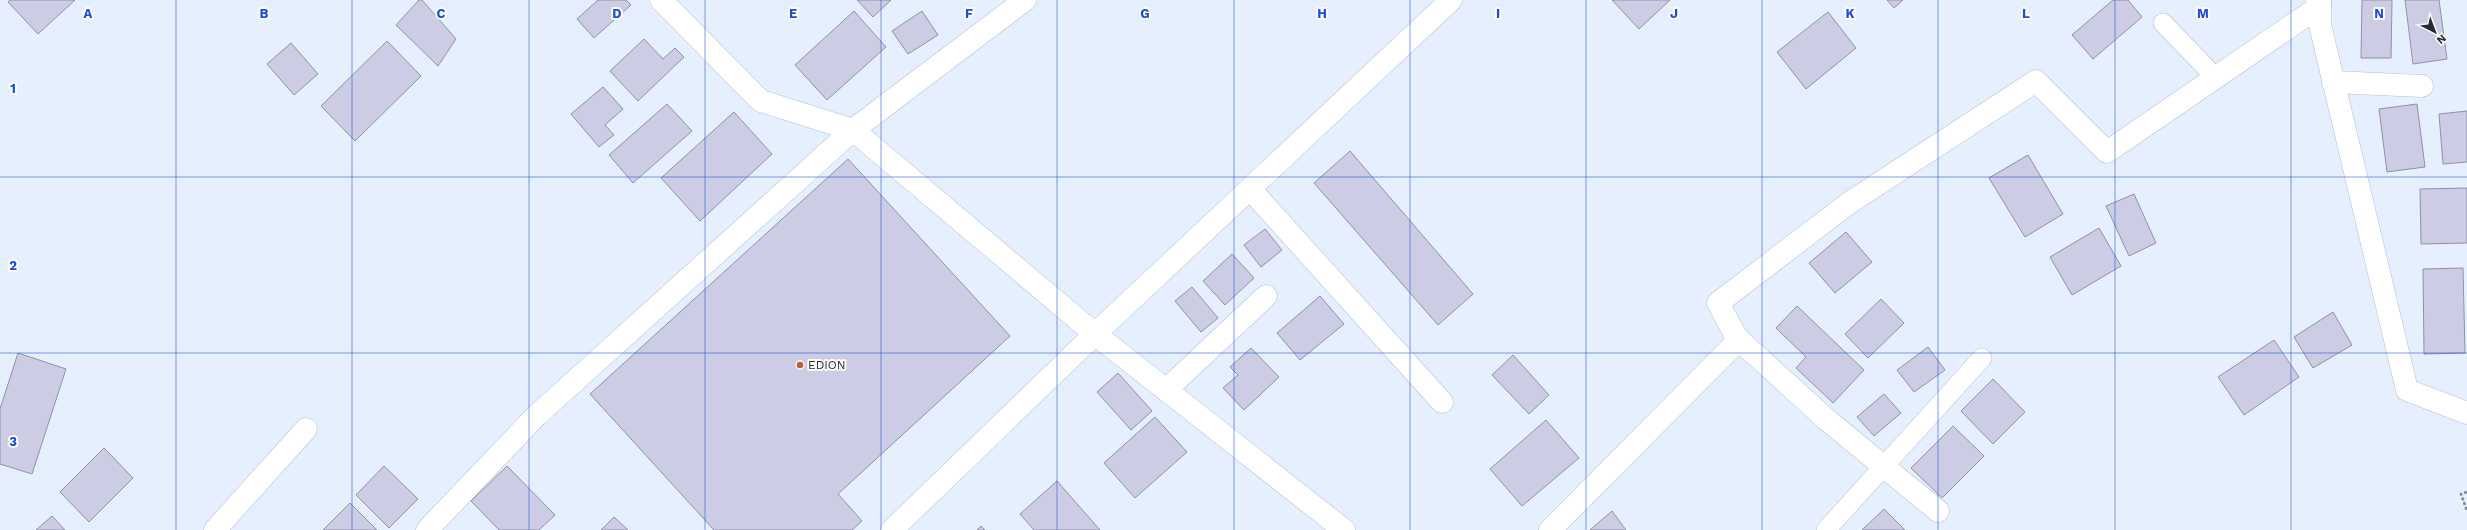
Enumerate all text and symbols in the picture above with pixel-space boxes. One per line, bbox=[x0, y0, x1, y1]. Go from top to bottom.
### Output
text: A bbox=[84, 6, 93, 21]
text: B bbox=[260, 6, 269, 21]
text: C bbox=[437, 6, 446, 21]
text: D bbox=[612, 6, 622, 21]
text: E bbox=[789, 6, 797, 21]
text: F bbox=[965, 6, 973, 21]
text: G bbox=[1140, 6, 1150, 21]
text: H bbox=[1317, 6, 1327, 21]
text: I bbox=[1496, 6, 1500, 21]
text: J bbox=[1670, 6, 1678, 21]
text: K bbox=[1845, 6, 1855, 21]
text: L bbox=[2022, 6, 2030, 21]
text: M bbox=[2197, 6, 2209, 21]
text: N bbox=[2374, 6, 2384, 21]
north arrow bbox=[2415, 12, 2455, 52]
text: N bbox=[2434, 32, 2449, 47]
text: 1 bbox=[10, 81, 16, 96]
text: 2 bbox=[9, 258, 17, 273]
place label: EDION bbox=[808, 358, 846, 372]
marker: EDION bbox=[795, 360, 805, 370]
text: 3 bbox=[9, 434, 17, 449]

